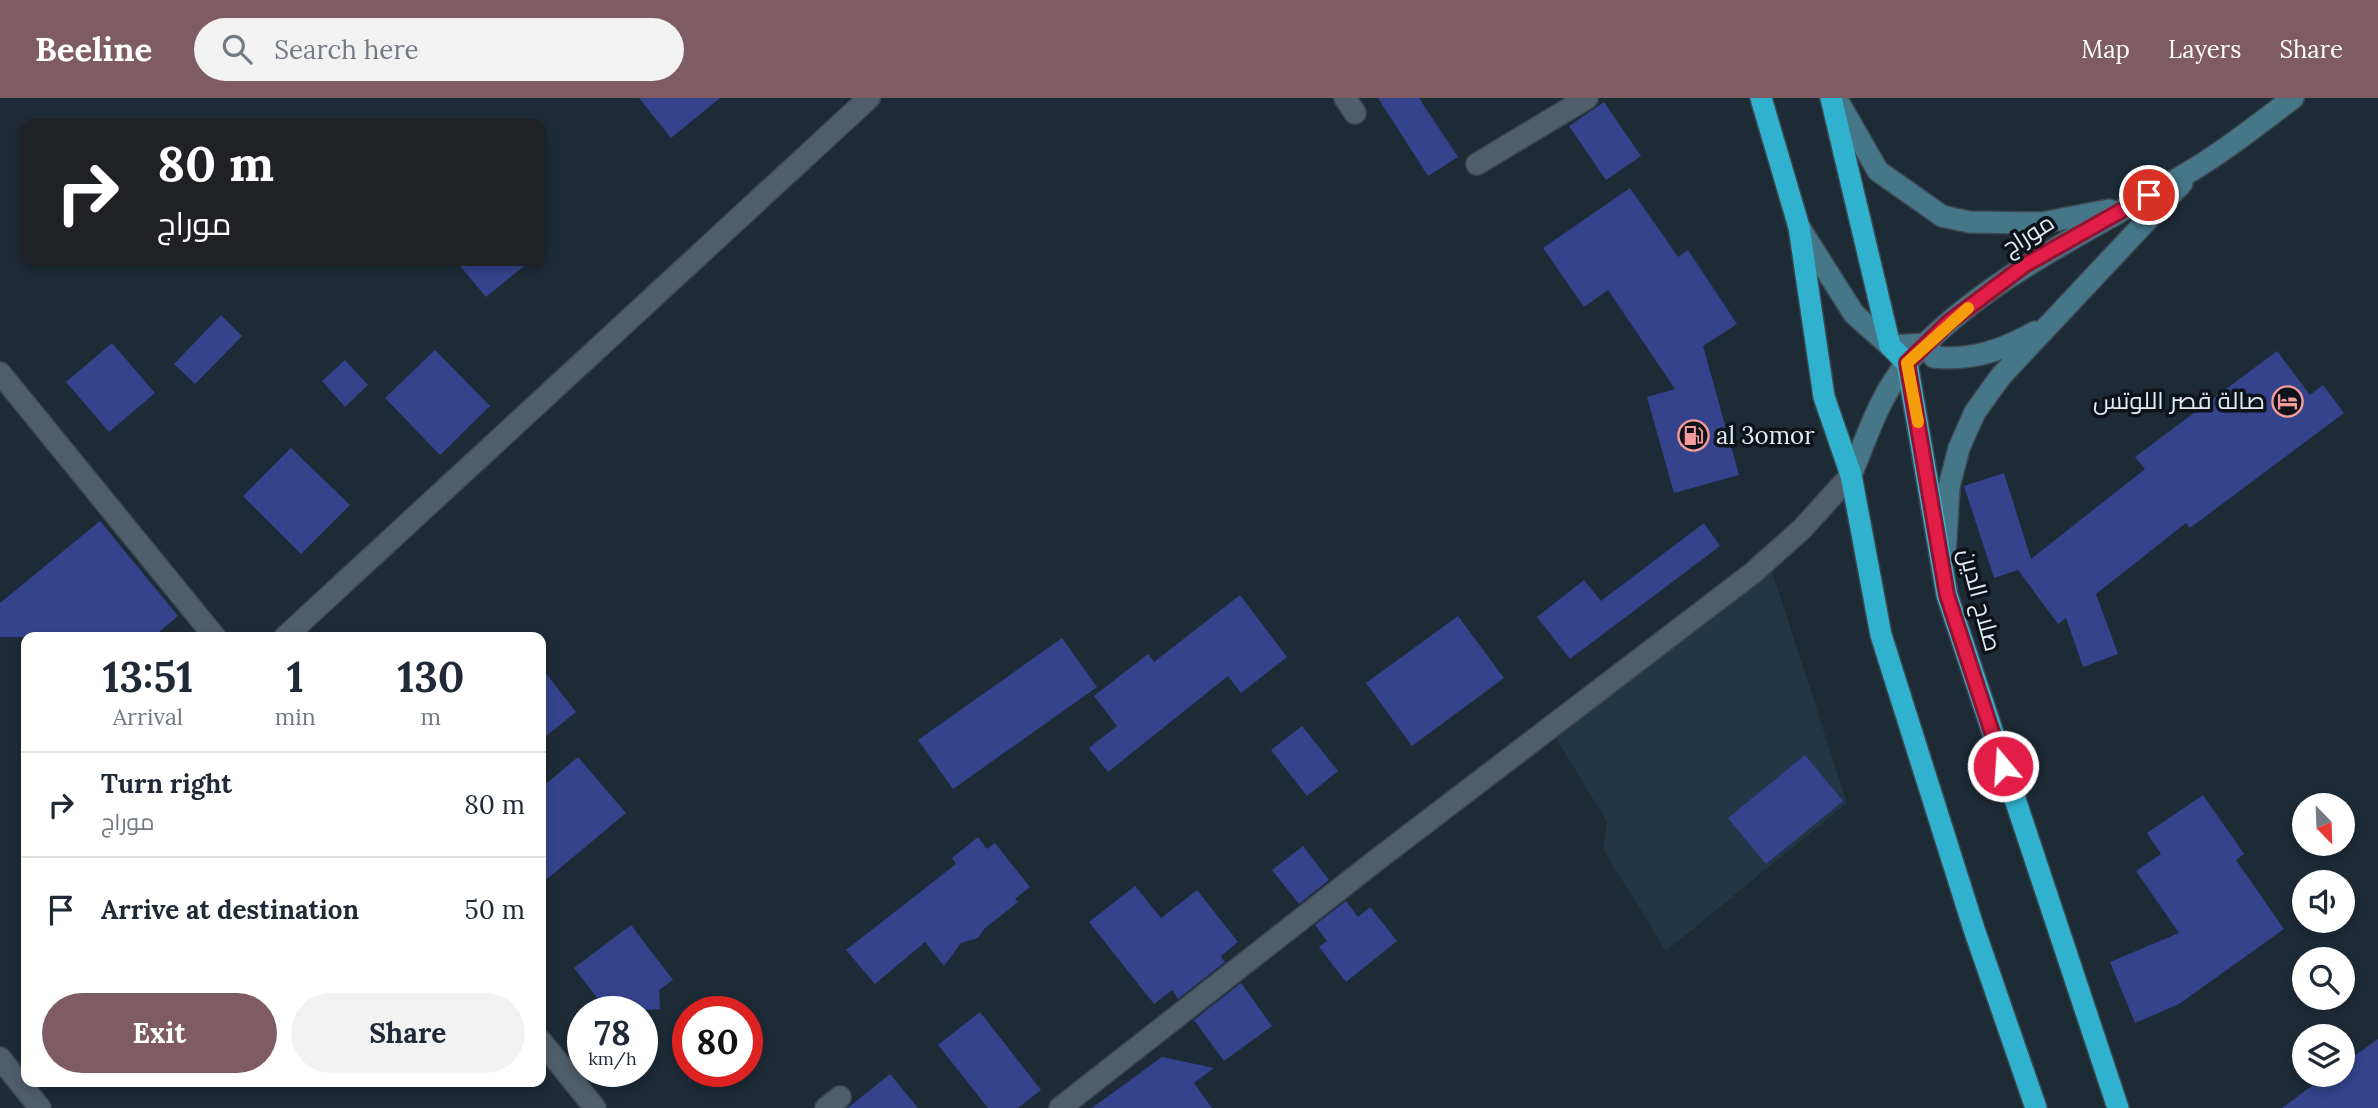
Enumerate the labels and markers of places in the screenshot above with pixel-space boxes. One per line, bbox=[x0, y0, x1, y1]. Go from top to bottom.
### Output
pin bbox=[2119, 165, 2179, 225]
hotel icon: صالة قصر اللوتس bbox=[2271, 384, 2305, 418]
place label: صالة قصر اللوتس bbox=[2093, 385, 2265, 416]
fuel station icon: al 3omor bbox=[1676, 419, 1710, 453]
place label: al 3omor bbox=[1716, 420, 1815, 451]

